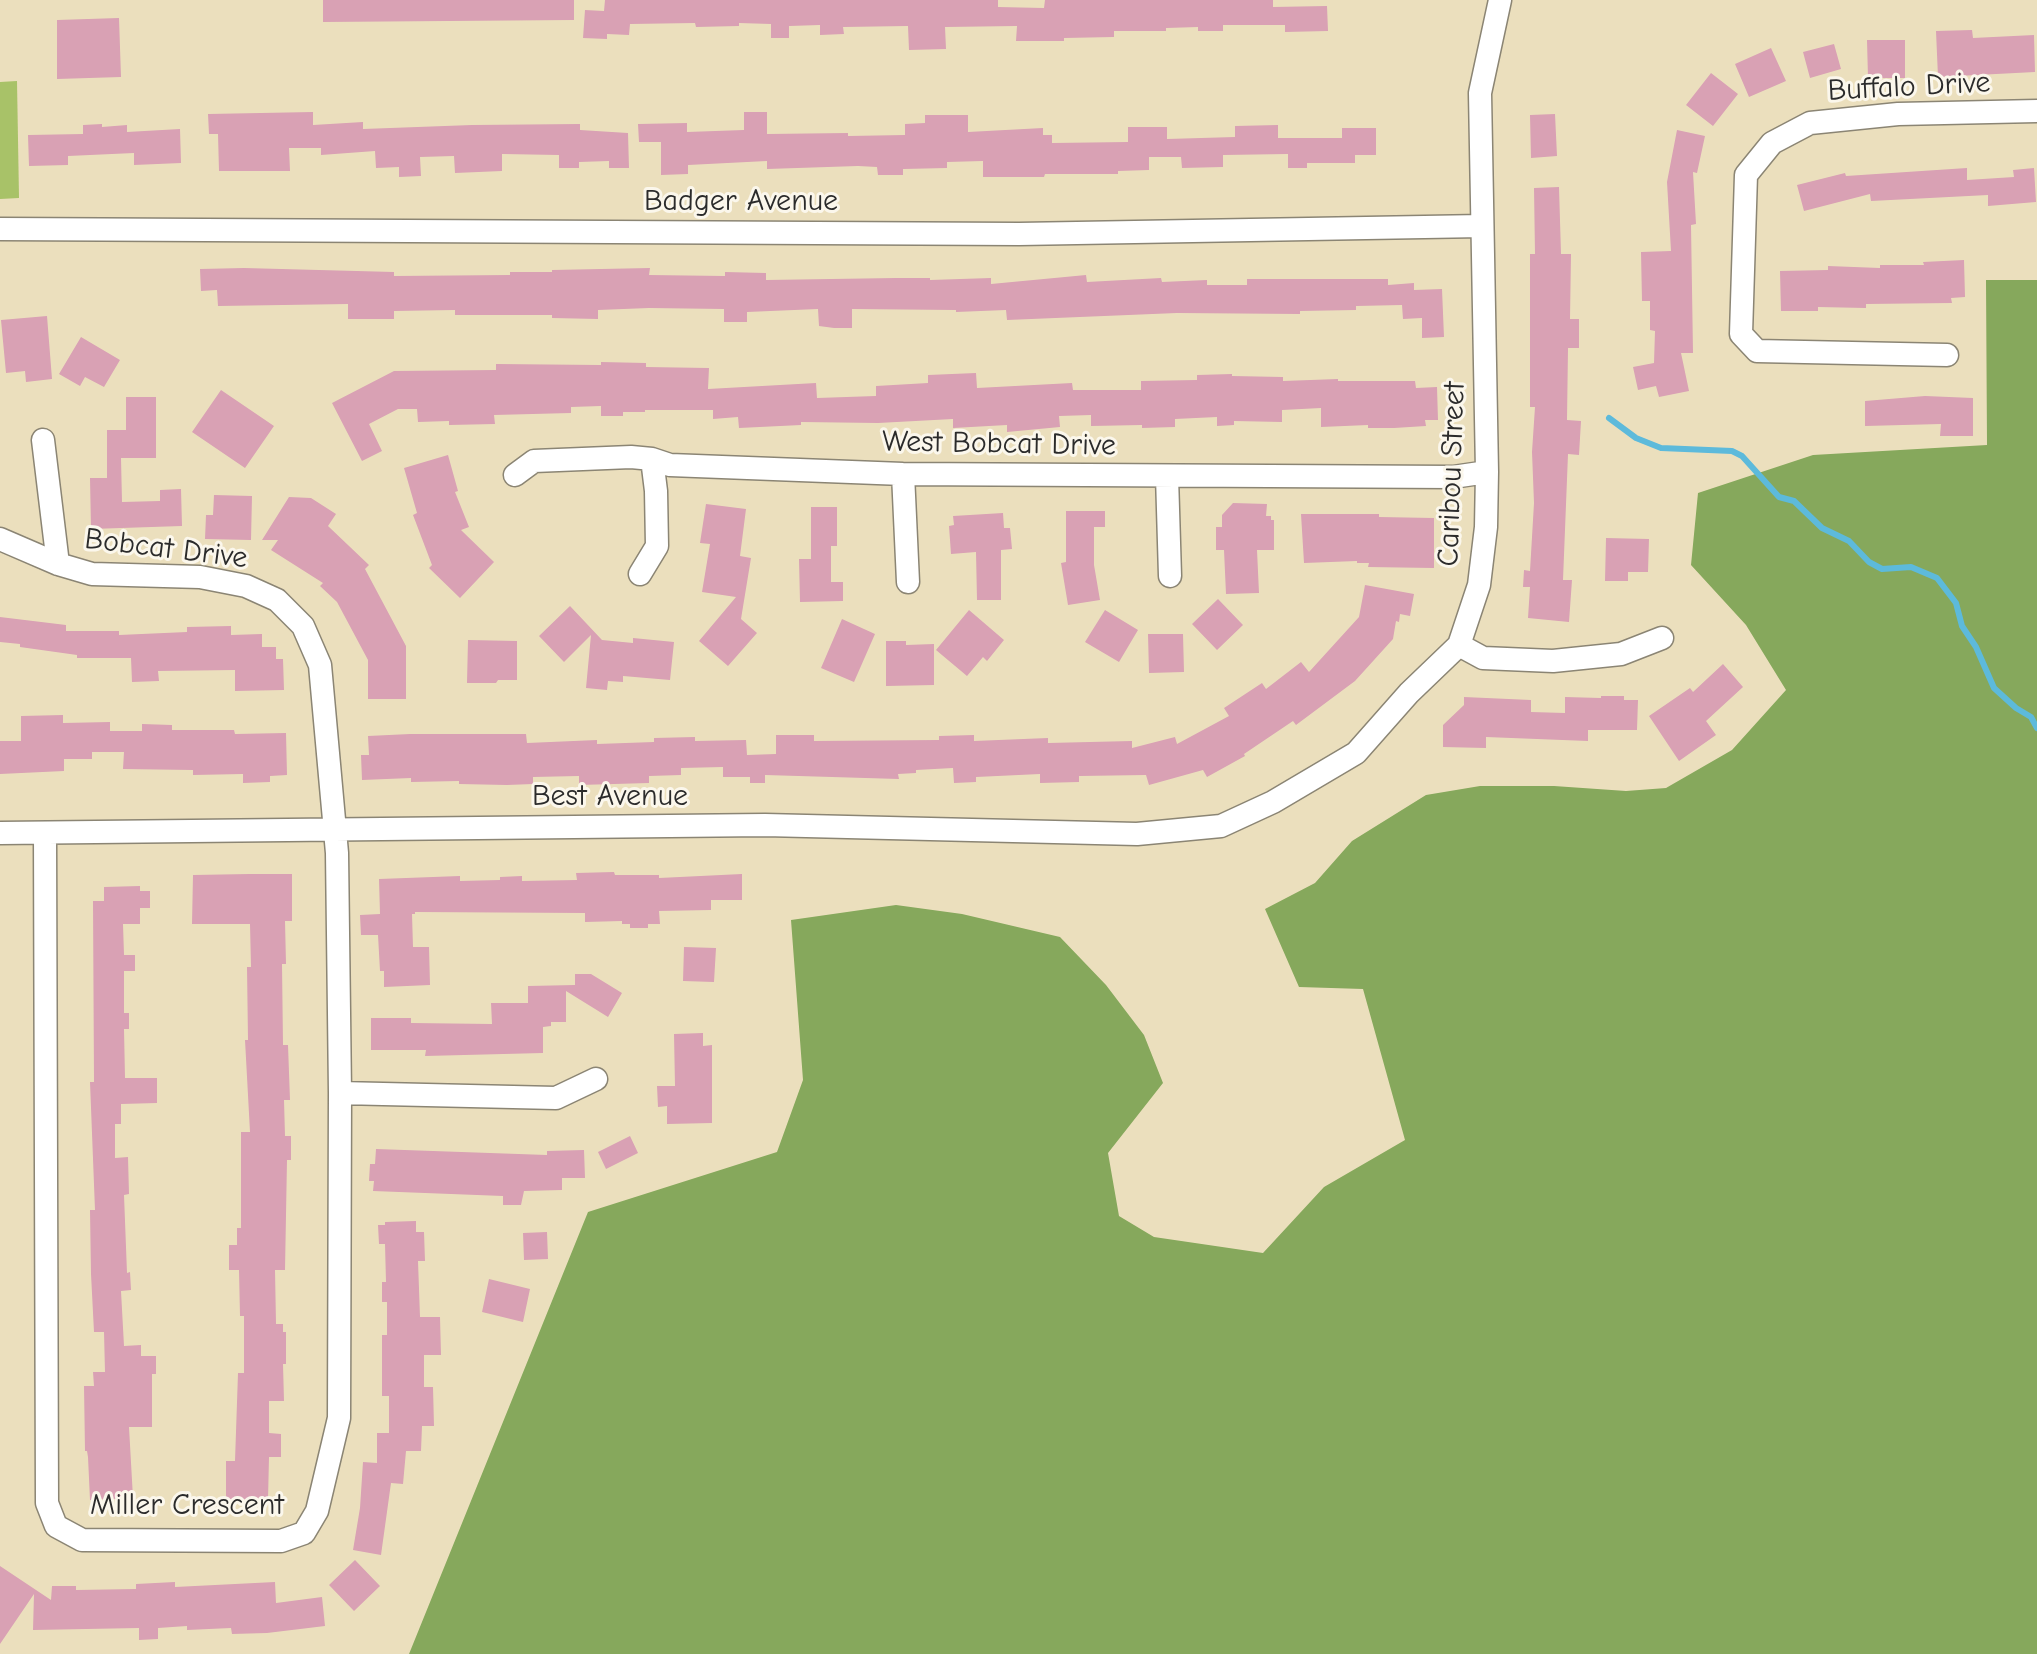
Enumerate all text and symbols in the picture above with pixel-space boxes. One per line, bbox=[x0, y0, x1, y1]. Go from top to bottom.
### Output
street label: Buffalo Drive bbox=[1827, 65, 1991, 109]
street label: Badger Avenue bbox=[644, 184, 838, 220]
street label: Caribou Street bbox=[1431, 381, 1473, 567]
street label: West Bobcat Drive bbox=[882, 424, 1116, 464]
street label: Bobcat Drive bbox=[83, 521, 249, 577]
street label: Best Avenue bbox=[532, 779, 688, 815]
street label: Miller Crescent bbox=[90, 1488, 284, 1524]

